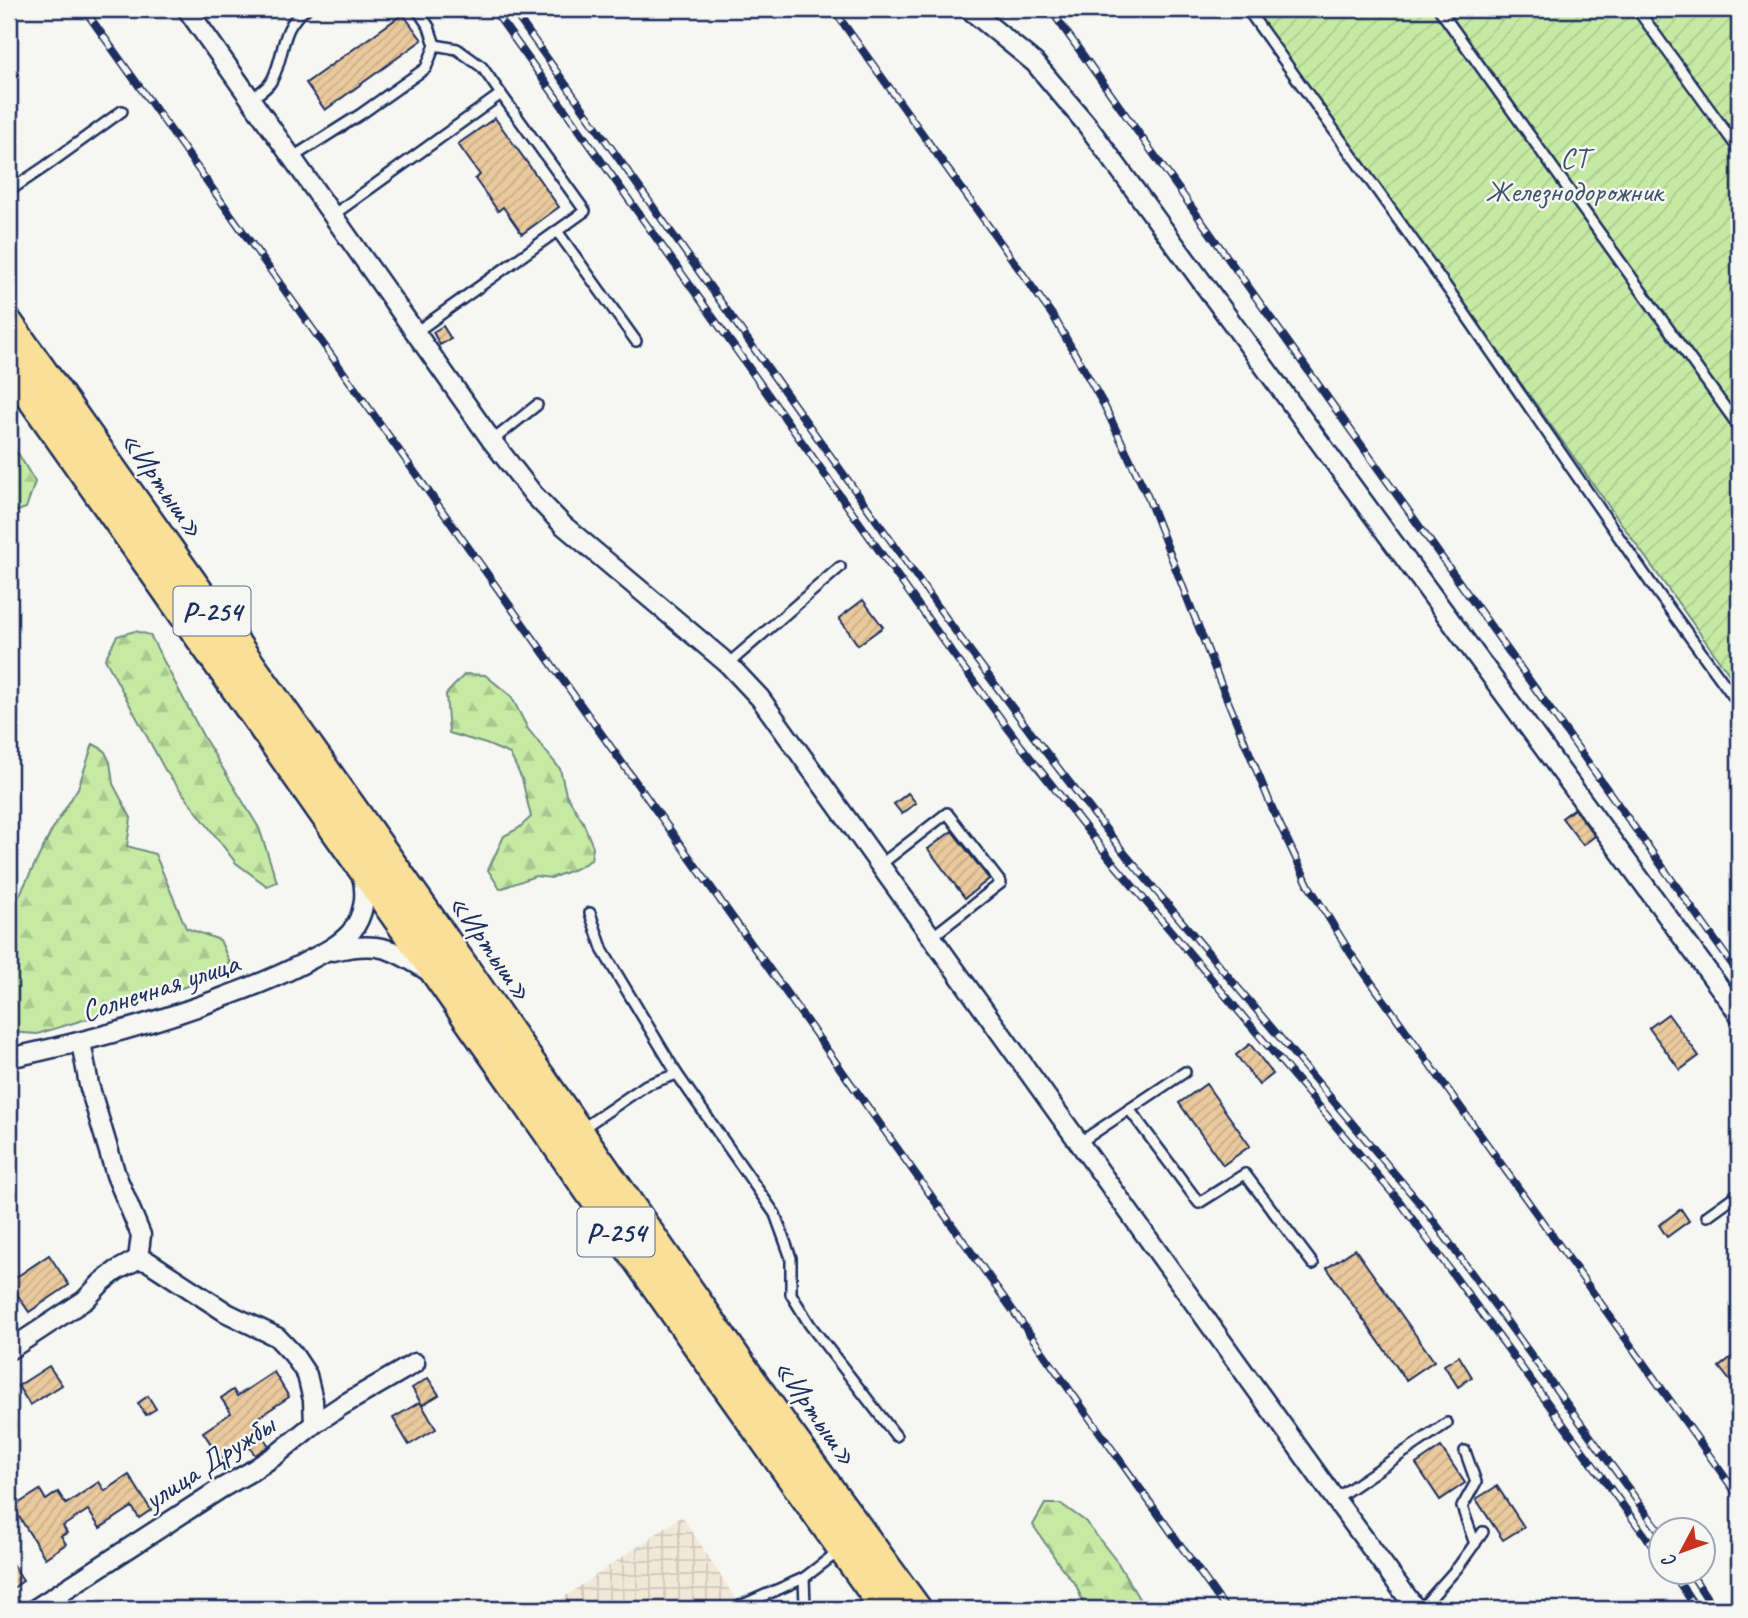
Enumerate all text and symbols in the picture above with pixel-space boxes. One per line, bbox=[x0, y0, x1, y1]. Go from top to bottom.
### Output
park label: СТ Железнодорожник bbox=[1485, 138, 1665, 210]
street label: «Иртыш» bbox=[112, 423, 214, 545]
road number: Р-254 bbox=[174, 586, 250, 636]
street label: «Иртыш» bbox=[440, 886, 542, 1008]
street label: Солнечная улица bbox=[76, 943, 245, 1030]
road number: Р-254 bbox=[578, 1208, 654, 1256]
street label: «Иртыш» bbox=[765, 1351, 867, 1473]
street label: улица Дружбы bbox=[135, 1405, 283, 1519]
north arrow bbox=[1646, 1516, 1716, 1586]
text: С bbox=[1656, 1548, 1682, 1573]

